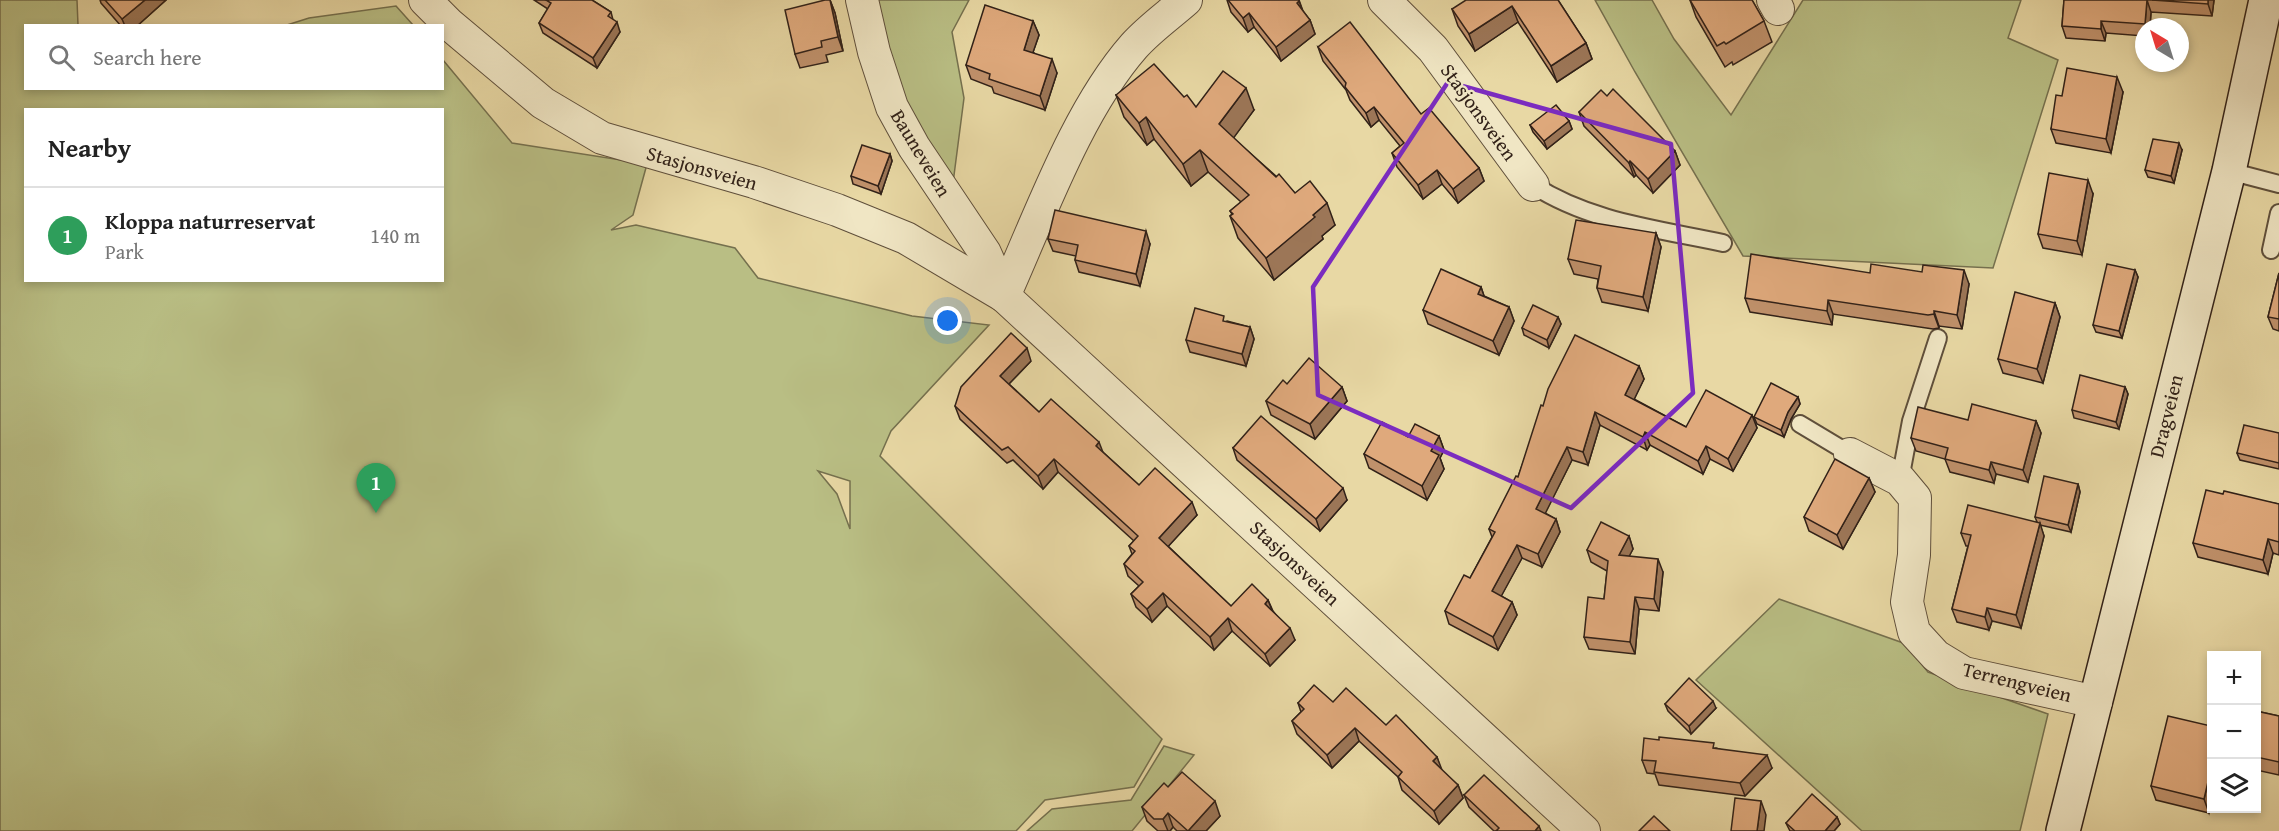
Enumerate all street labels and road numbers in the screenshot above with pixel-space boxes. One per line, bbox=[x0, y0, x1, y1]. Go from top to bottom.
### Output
street label: Stasjonsveien bbox=[1434, 57, 1525, 166]
street label: Bauneveien bbox=[884, 104, 959, 202]
street label: Stasjonsveien bbox=[643, 138, 761, 197]
street label: Dragveien bbox=[2141, 371, 2190, 460]
street label: Stasjonsveien bbox=[1244, 513, 1347, 612]
street label: Terrengveien bbox=[1959, 654, 2075, 709]

